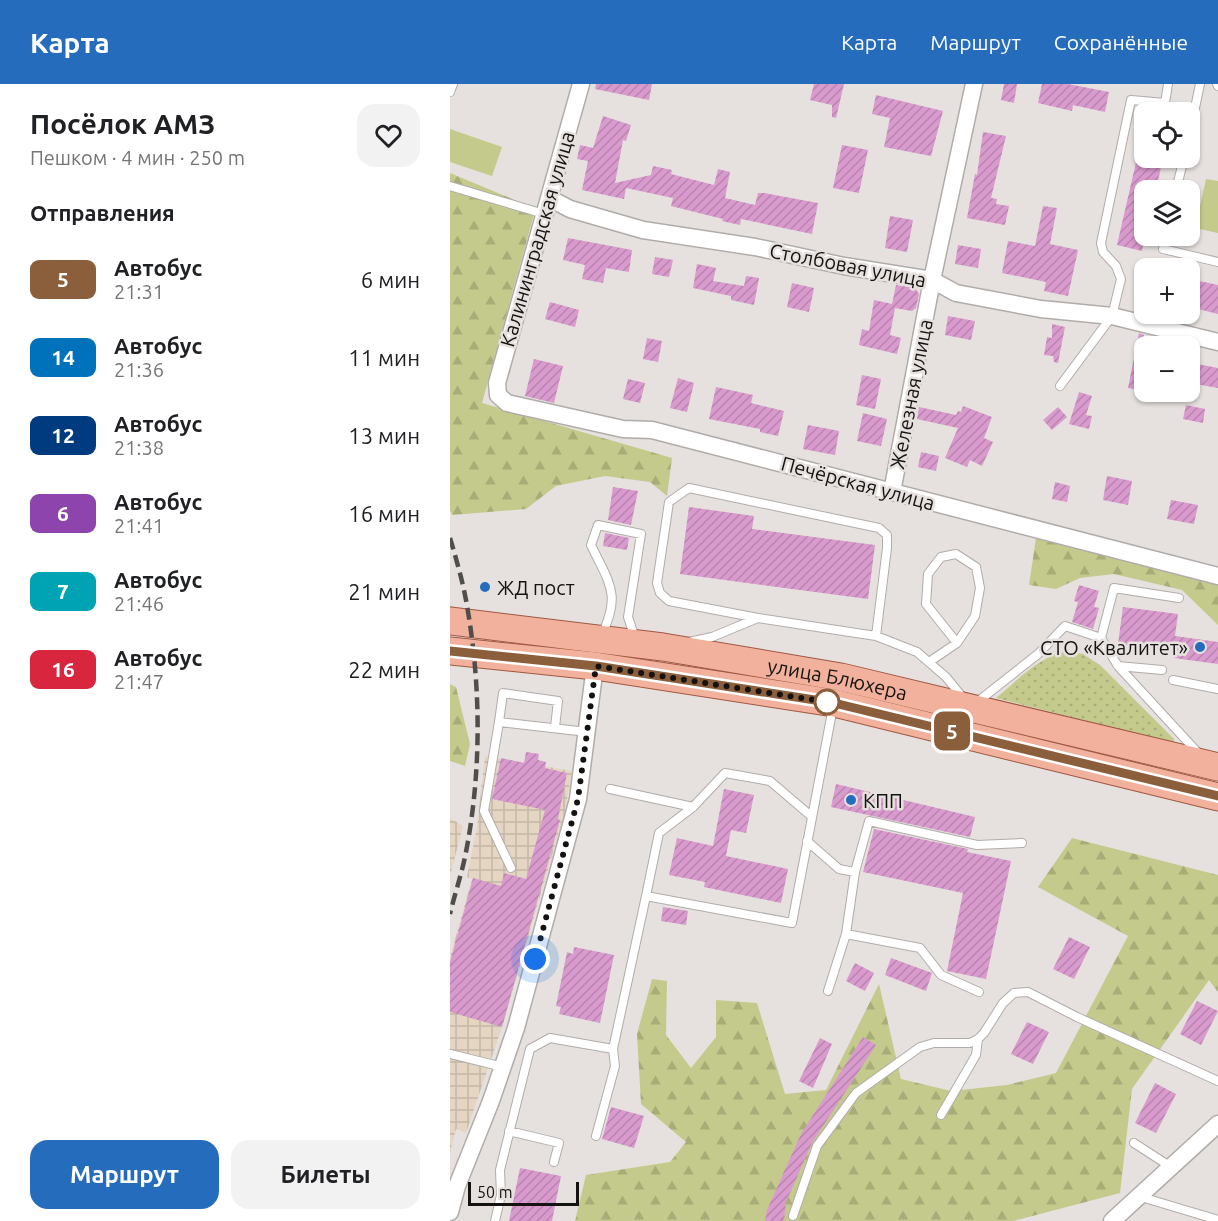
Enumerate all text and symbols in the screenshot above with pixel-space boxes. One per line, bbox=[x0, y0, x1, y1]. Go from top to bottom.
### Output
text: Карта bbox=[30, 27, 110, 58]
text: Карта bbox=[841, 30, 897, 54]
text: Маршрут bbox=[930, 30, 1021, 54]
text: Сохранённые bbox=[1054, 30, 1188, 54]
map controls bbox=[1134, 102, 1200, 402]
button: locate bbox=[1134, 102, 1200, 168]
button: heart bbox=[357, 104, 420, 167]
text: Посёлок АМЗ bbox=[30, 108, 215, 139]
street label: Калининградская улица bbox=[495, 129, 579, 349]
text: Пешком · 4 мин · 250 m bbox=[30, 146, 245, 169]
button: layers bbox=[1134, 180, 1200, 246]
text: Отправления bbox=[30, 200, 175, 225]
street label: Столбовая улица bbox=[768, 239, 928, 291]
text: Автобус bbox=[114, 255, 202, 280]
button: + bbox=[1134, 258, 1200, 324]
text: 5 bbox=[57, 267, 69, 291]
text: 6 мин bbox=[361, 267, 420, 292]
text: 21:31 bbox=[114, 280, 164, 303]
street label: Железная улица bbox=[885, 317, 937, 471]
text: Автобус bbox=[114, 333, 202, 358]
button: − bbox=[1134, 336, 1200, 402]
text: 14 bbox=[51, 345, 75, 369]
text: 11 мин bbox=[348, 345, 420, 370]
text: 21:36 bbox=[114, 358, 164, 381]
text: Автобус bbox=[114, 411, 202, 436]
text: 12 bbox=[51, 423, 75, 447]
text: 13 мин bbox=[348, 423, 420, 448]
text: 21:38 bbox=[114, 436, 164, 459]
street label: Печёрская улица bbox=[779, 451, 937, 515]
text: Автобус bbox=[114, 489, 202, 514]
text: 6 bbox=[57, 501, 69, 525]
text: 16 мин bbox=[348, 501, 420, 526]
text: 21:41 bbox=[114, 514, 164, 537]
text: Автобус bbox=[114, 567, 202, 592]
place label: ЖД пост bbox=[497, 576, 575, 599]
text: 7 bbox=[57, 579, 69, 603]
text: 21 мин bbox=[348, 579, 420, 604]
marker: ЖД пост bbox=[478, 580, 492, 594]
text: 21:46 bbox=[114, 592, 164, 615]
place label: СТО «Квалитет» bbox=[1040, 636, 1188, 659]
marker: СТО «Квалитет» bbox=[1193, 640, 1207, 654]
text: Автобус bbox=[114, 645, 202, 670]
street label: улица Блюхера bbox=[766, 653, 910, 704]
text: 16 bbox=[51, 657, 75, 681]
text: 22 мин bbox=[348, 657, 420, 682]
text: 21:47 bbox=[114, 670, 164, 693]
unlabelled marker bbox=[814, 689, 840, 715]
line badge: 5 bbox=[932, 712, 972, 750]
text: 5 bbox=[946, 719, 958, 743]
place label: КПП bbox=[863, 789, 903, 812]
marker: КПП bbox=[844, 793, 858, 807]
your location bbox=[520, 944, 550, 974]
button: Маршрут bbox=[30, 1140, 219, 1209]
button: Билеты bbox=[231, 1140, 420, 1209]
scale bar bbox=[468, 1179, 579, 1206]
text: 50 m bbox=[477, 1183, 513, 1201]

